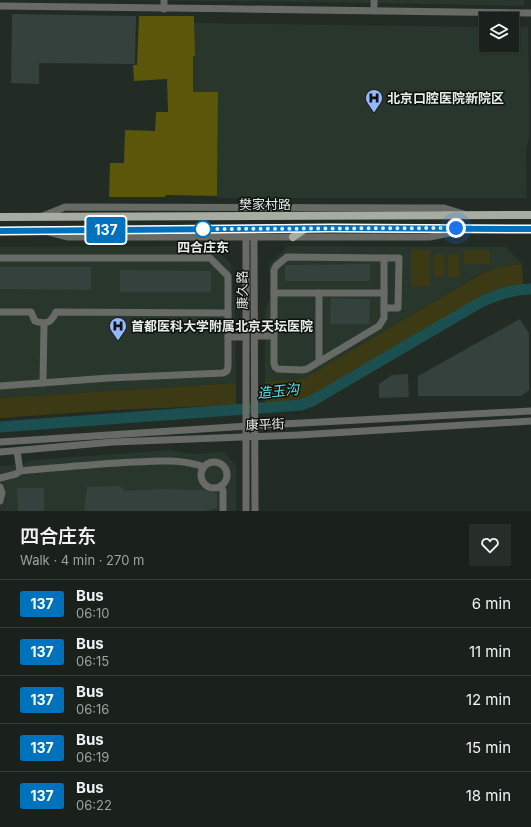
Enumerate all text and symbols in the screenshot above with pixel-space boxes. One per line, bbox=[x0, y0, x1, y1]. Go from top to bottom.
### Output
map controls bbox=[479, 12, 519, 52]
button: layers bbox=[479, 12, 519, 52]
hospital icon: 北京口腔医院新院区 bbox=[364, 88, 384, 113]
place label: 北京口腔医院新院区 bbox=[387, 90, 504, 106]
street label: 樊家村路 bbox=[239, 196, 291, 212]
line badge: 137 bbox=[83, 217, 129, 243]
your location bbox=[446, 218, 466, 238]
marker: 四合庄东 bbox=[194, 220, 212, 238]
text: 137 bbox=[94, 221, 118, 238]
place label: 四合庄东 bbox=[177, 239, 229, 255]
street label: 康久路 bbox=[234, 270, 250, 310]
hospital icon: 首都医科大学附属北京天坛医院 bbox=[108, 316, 128, 341]
place label: 首都医科大学附属北京天坛医院 bbox=[131, 318, 313, 334]
water label: 造玉沟 bbox=[256, 380, 302, 401]
street label: 康平街 bbox=[245, 415, 285, 433]
button: heart bbox=[469, 524, 511, 566]
text: 四合庄东 bbox=[20, 525, 96, 548]
text: Walk · 4 min · 270 m bbox=[20, 552, 144, 568]
text: Bus bbox=[76, 586, 104, 605]
text: 6 min bbox=[472, 594, 511, 613]
text: 137 bbox=[30, 595, 54, 612]
text: 06:10 bbox=[76, 605, 110, 621]
text: Bus bbox=[76, 634, 104, 653]
text: 11 min bbox=[469, 642, 511, 661]
text: 137 bbox=[30, 643, 54, 660]
text: 06:15 bbox=[76, 653, 109, 669]
text: Bus bbox=[76, 682, 104, 701]
text: 12 min bbox=[466, 690, 511, 709]
text: 137 bbox=[30, 691, 54, 708]
text: 06:16 bbox=[76, 701, 109, 717]
text: Bus bbox=[76, 730, 104, 749]
text: 15 min bbox=[466, 738, 511, 757]
text: 137 bbox=[30, 739, 54, 756]
text: 06:19 bbox=[76, 749, 109, 765]
text: Bus bbox=[76, 778, 104, 797]
text: 18 min bbox=[466, 786, 511, 805]
text: 137 bbox=[30, 787, 54, 804]
text: 06:22 bbox=[76, 797, 112, 813]

